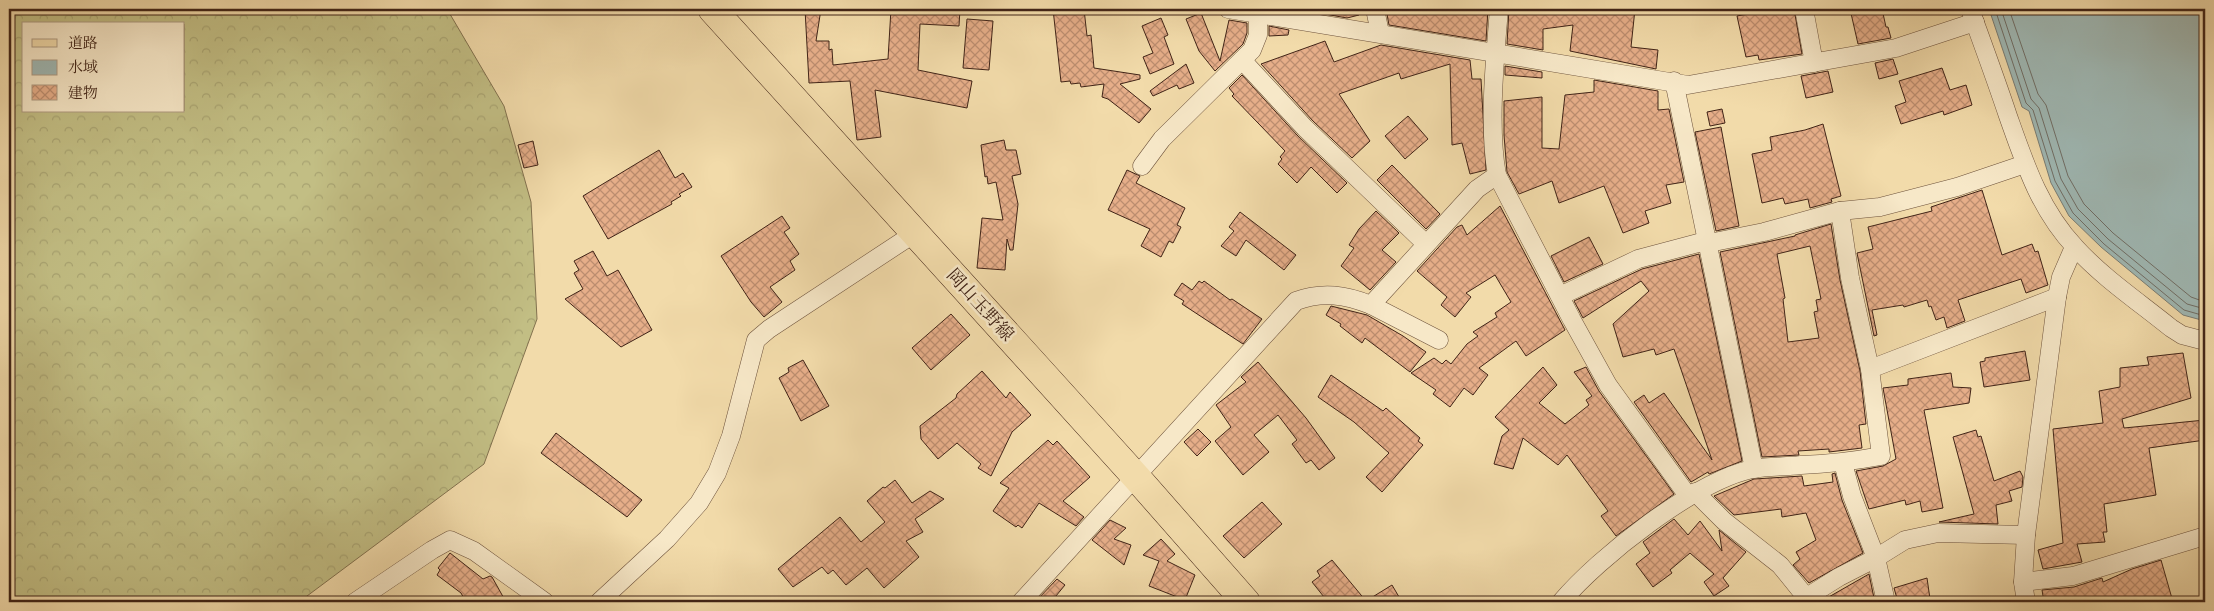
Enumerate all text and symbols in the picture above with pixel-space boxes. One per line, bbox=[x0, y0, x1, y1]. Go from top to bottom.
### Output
legend bbox=[22, 22, 185, 112]
text: 道路 bbox=[68, 34, 98, 53]
text: 水域 bbox=[68, 58, 98, 77]
text: 建物 bbox=[68, 84, 98, 103]
street label: 岡山玉野線 bbox=[941, 264, 1019, 346]

